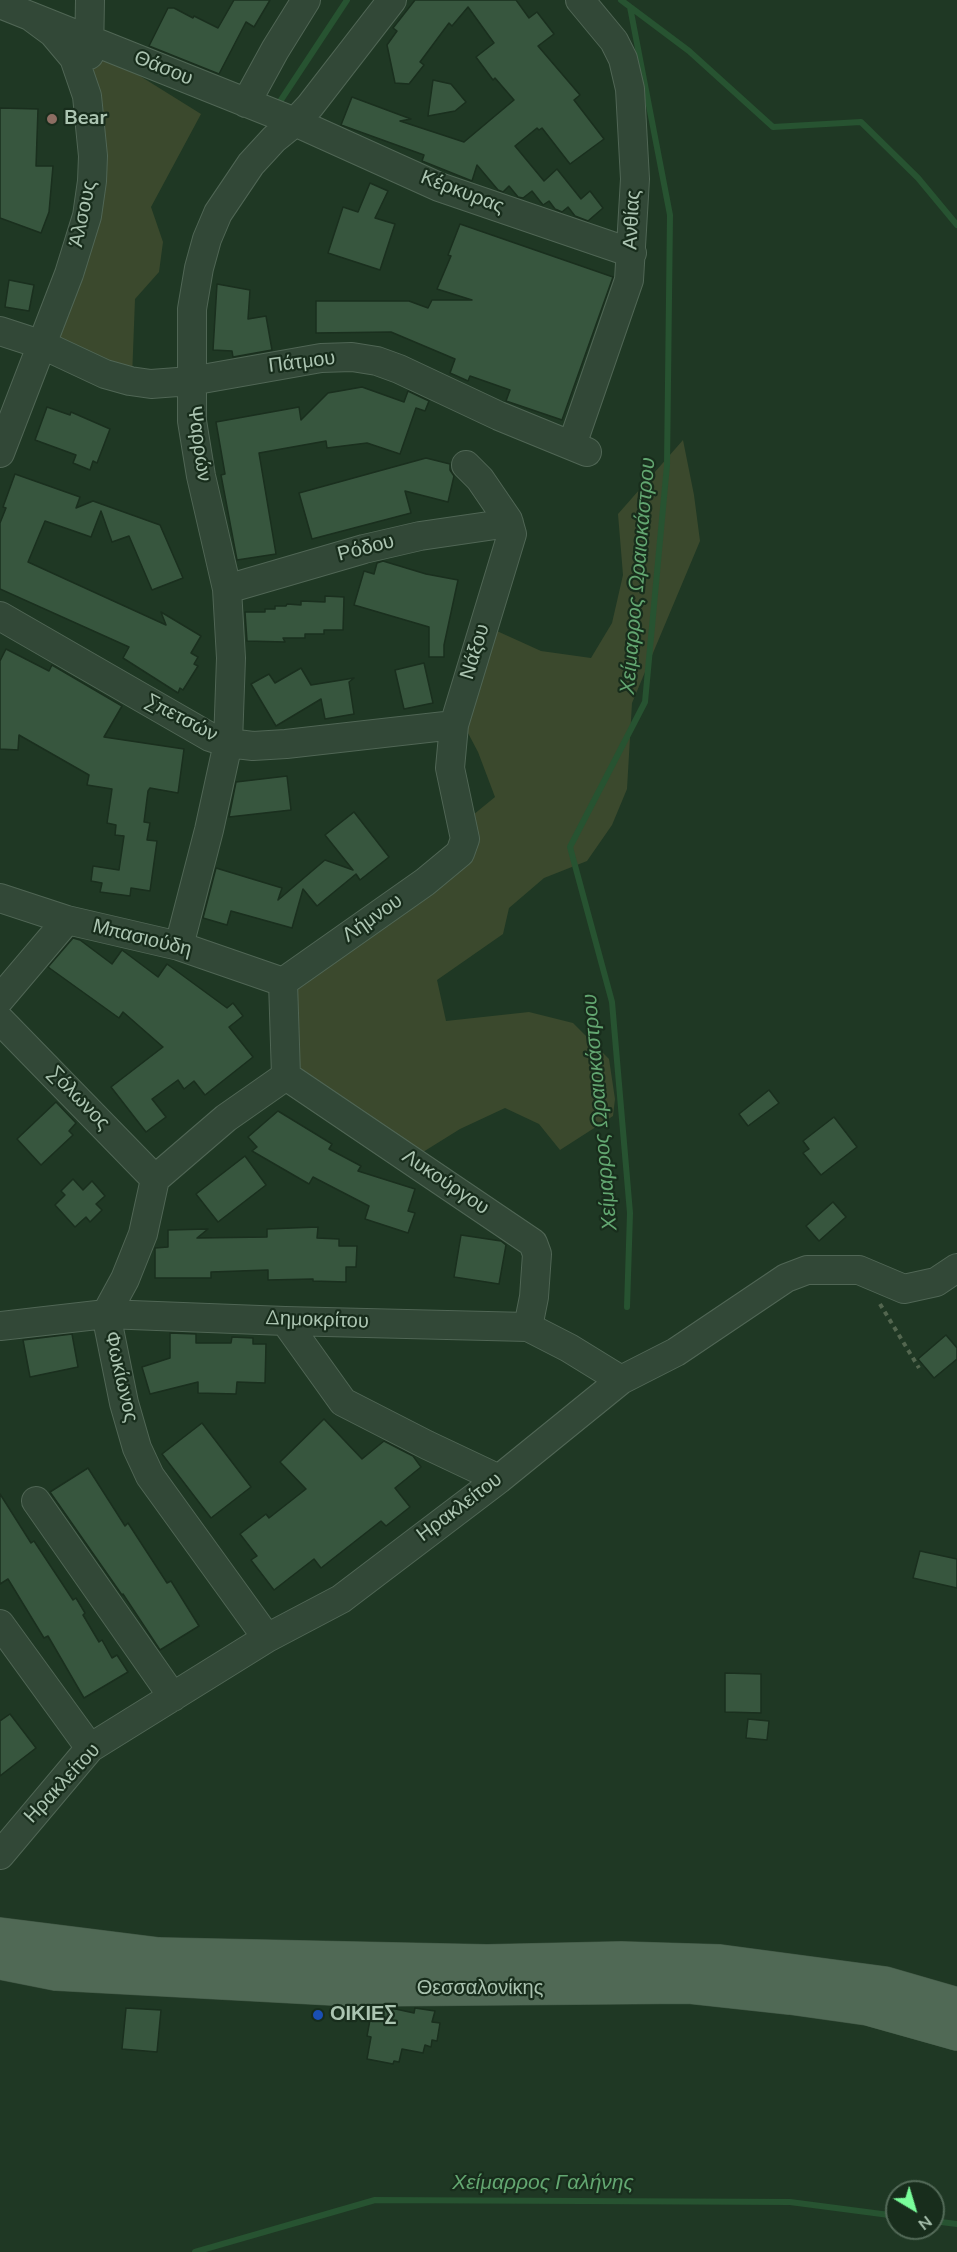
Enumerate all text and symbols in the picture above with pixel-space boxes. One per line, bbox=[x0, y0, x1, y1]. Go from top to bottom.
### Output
street label: Θάσου bbox=[130, 46, 196, 92]
place label: Bear bbox=[64, 107, 107, 131]
marker: Bear bbox=[45, 112, 59, 126]
street label: Κέρκυρας bbox=[417, 166, 507, 220]
street label: Άλσους bbox=[65, 179, 103, 249]
street label: Ανθίας bbox=[619, 190, 647, 250]
street label: Πάτμου bbox=[267, 347, 337, 379]
street label: Ψαρρών bbox=[181, 405, 215, 483]
water label: Χείμαρρος Ωραιοκάστρου bbox=[616, 457, 662, 695]
street label: Ρόδου bbox=[335, 530, 397, 568]
street label: Νάξου bbox=[456, 621, 496, 683]
street label: Σπετσών bbox=[141, 690, 221, 748]
street label: Λήμνου bbox=[338, 890, 408, 948]
street label: Μπασιούδη bbox=[90, 915, 194, 963]
water label: Χείμαρρος Ωραιοκάστρου bbox=[578, 993, 624, 1231]
street label: Σόλωνος bbox=[42, 1062, 114, 1136]
street label: Λυκούργου bbox=[397, 1145, 493, 1221]
street label: Δημοκρίτου bbox=[265, 1307, 369, 1335]
street label: Φωκίωνος bbox=[98, 1329, 142, 1425]
street label: Ηρακλείτου bbox=[413, 1468, 507, 1548]
street label: Ηρακλείτου bbox=[20, 1739, 106, 1829]
street label: Θεσσαλονίκης bbox=[417, 1977, 543, 2001]
place label: ΟΙΚΙΕΣ bbox=[330, 2003, 396, 2027]
marker: ΟΙΚΙΕΣ bbox=[311, 2008, 325, 2022]
water label: Χείμαρρος Γαλήνης bbox=[452, 2171, 634, 2197]
north arrow bbox=[885, 2180, 945, 2240]
text: N bbox=[913, 2210, 936, 2235]

